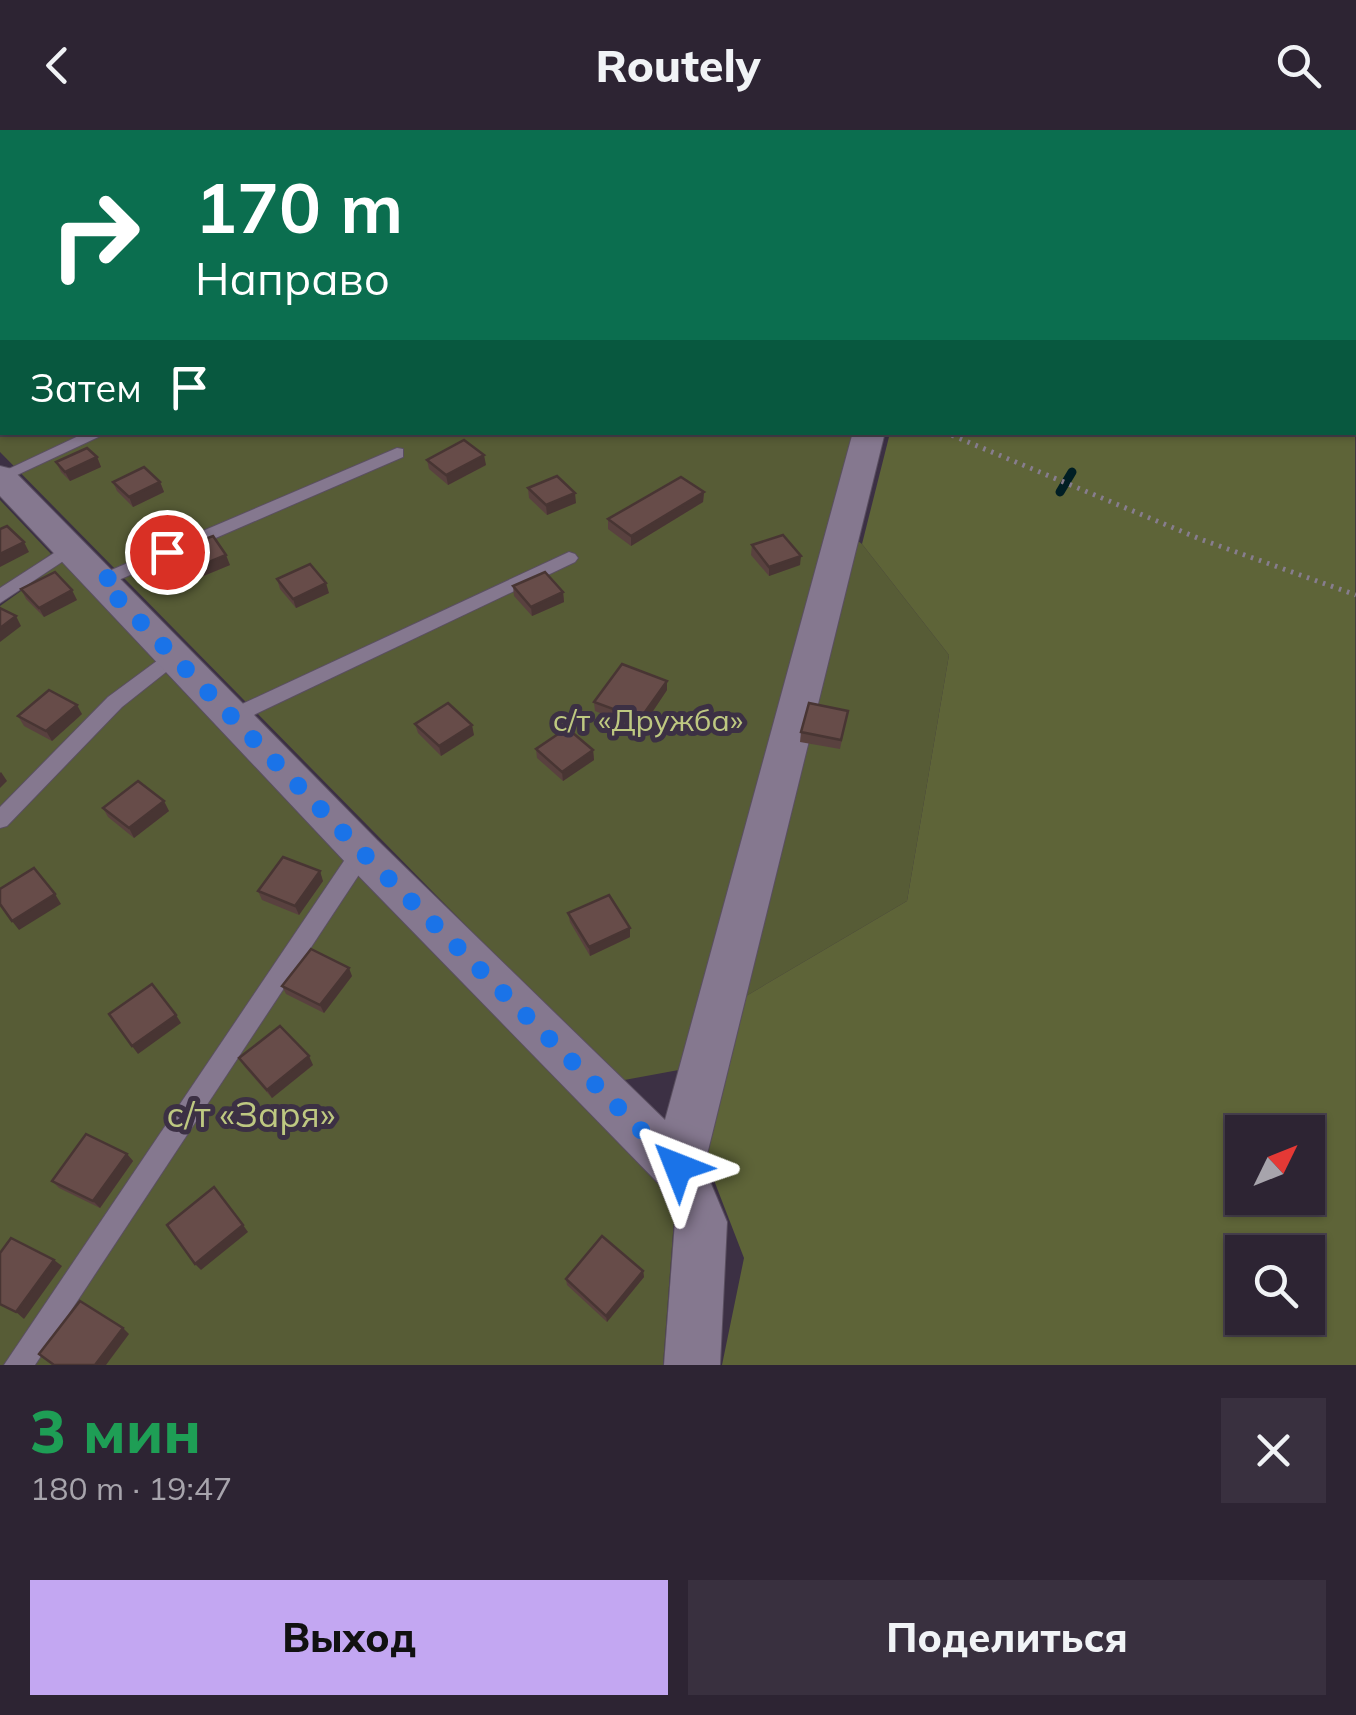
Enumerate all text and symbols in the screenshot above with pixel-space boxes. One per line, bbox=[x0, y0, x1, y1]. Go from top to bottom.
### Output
text: Routely bbox=[595, 37, 761, 93]
icon: back bbox=[30, 38, 85, 93]
icon: search bbox=[1271, 38, 1326, 93]
text: 170 m bbox=[195, 163, 403, 251]
icon: right bbox=[30, 170, 160, 300]
text: Направо bbox=[195, 250, 390, 306]
icon: arrive bbox=[162, 360, 217, 415]
text: Затем bbox=[30, 364, 142, 412]
pin bbox=[125, 510, 210, 595]
icon: arrive bbox=[140, 525, 195, 580]
park label: с/т «Дружба» bbox=[553, 701, 743, 739]
park label: с/т «Заря» bbox=[167, 1092, 335, 1136]
position arrow bbox=[626, 1115, 730, 1219]
north arrow bbox=[1225, 1115, 1325, 1215]
map controls bbox=[1225, 1115, 1325, 1335]
button: search bbox=[1225, 1235, 1325, 1335]
text: 3 мин bbox=[30, 1393, 201, 1468]
button: close bbox=[1221, 1398, 1326, 1503]
text: 180 m · 19:47 bbox=[30, 1468, 232, 1508]
button: Выход bbox=[30, 1580, 668, 1695]
button: Поделиться bbox=[688, 1580, 1326, 1695]

